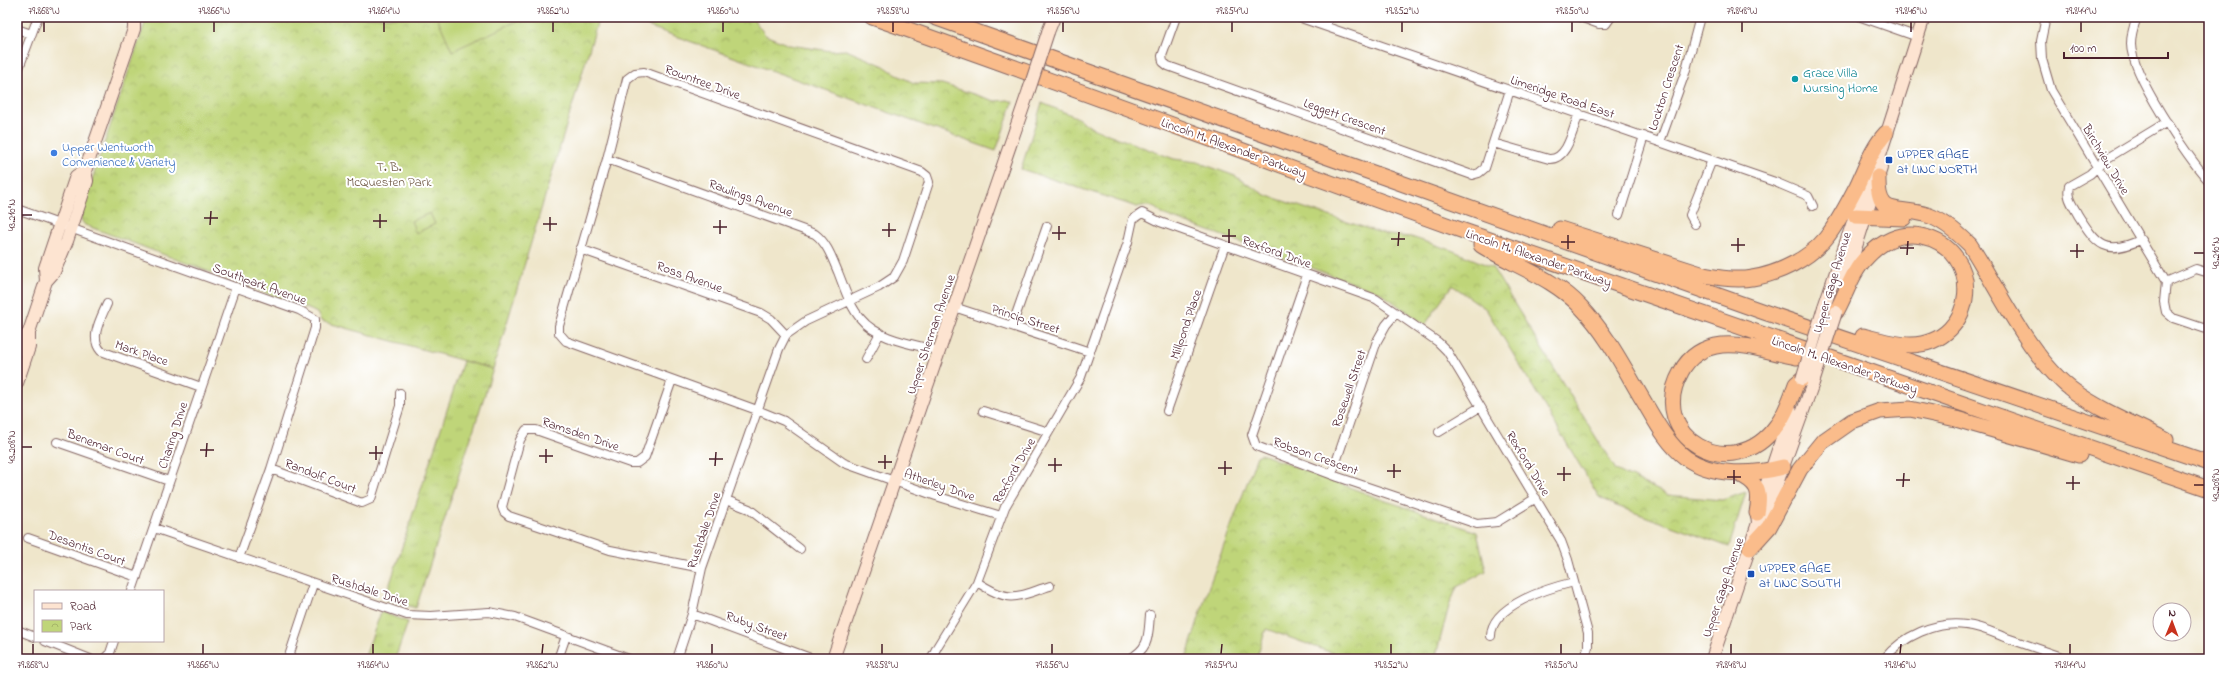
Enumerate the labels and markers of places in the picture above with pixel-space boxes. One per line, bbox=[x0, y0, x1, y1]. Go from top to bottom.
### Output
place label: Grace Villa Nursing Home bbox=[1803, 64, 1878, 99]
marker: Grace Villa Nursing Home bbox=[1790, 74, 1800, 84]
place label: Upper Wentworth Convenience & Variety bbox=[62, 138, 175, 173]
place label: UPPER GAGE at LINC NORTH bbox=[1897, 145, 1977, 179]
marker: Upper Wentworth Convenience & Variety bbox=[49, 148, 59, 158]
marker: UPPER GAGE at LINC NORTH bbox=[1884, 155, 1894, 165]
place label: UPPER GAGE at LINC SOUTH bbox=[1759, 559, 1841, 593]
marker: UPPER GAGE at LINC SOUTH bbox=[1746, 569, 1756, 579]

